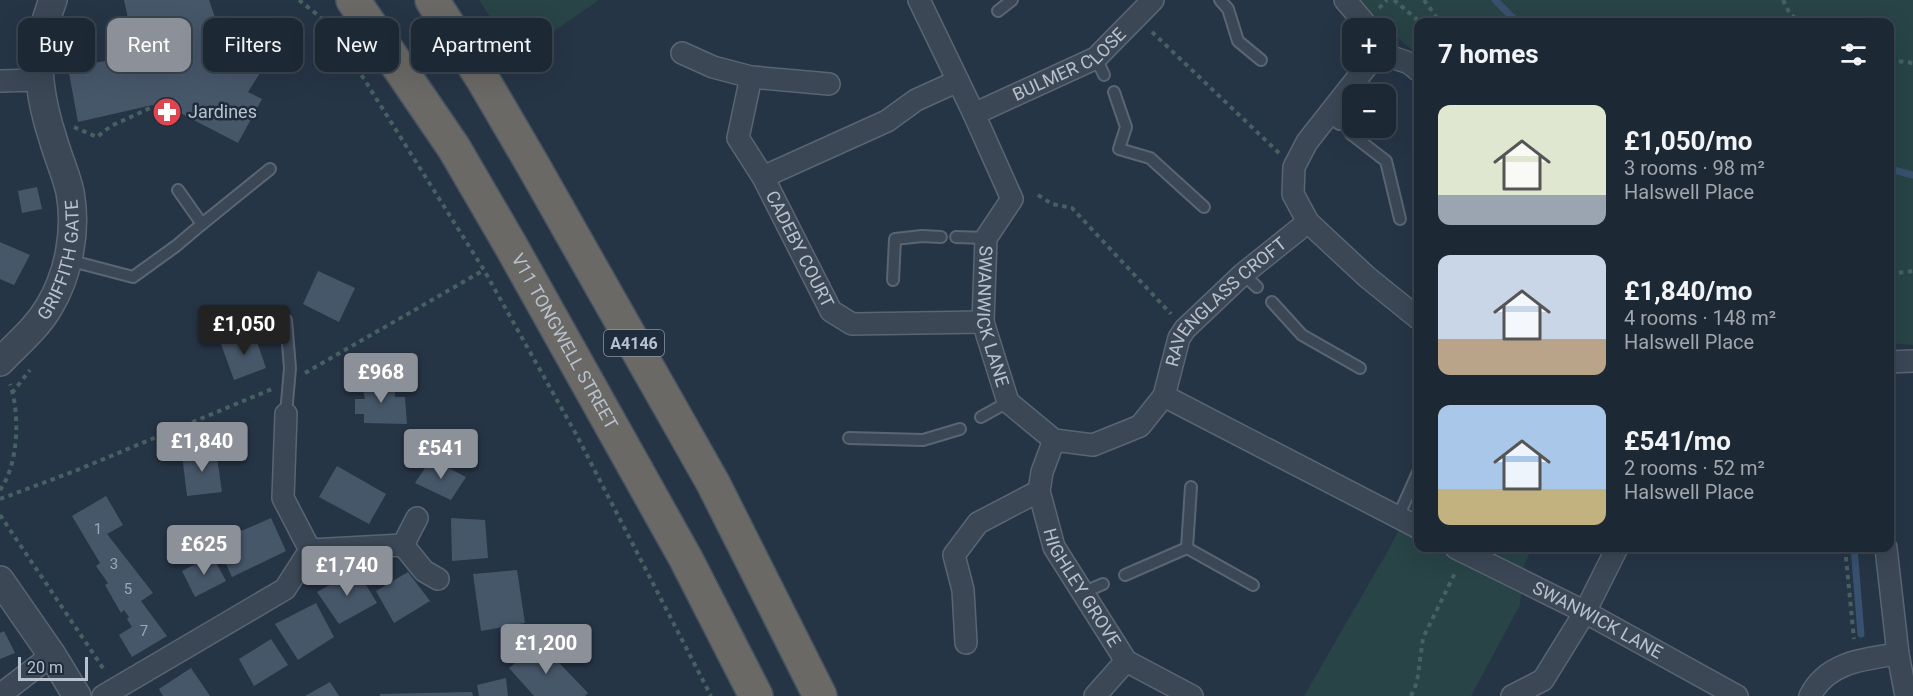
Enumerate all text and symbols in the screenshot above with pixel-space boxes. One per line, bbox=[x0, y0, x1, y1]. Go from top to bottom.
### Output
chip: Buy bbox=[18, 18, 95, 72]
chip: Rent bbox=[107, 18, 191, 72]
chip: Filters bbox=[203, 18, 303, 72]
chip: New bbox=[315, 18, 399, 72]
chip: Apartment bbox=[411, 18, 552, 72]
map controls bbox=[1342, 18, 1396, 138]
button: + bbox=[1342, 18, 1396, 72]
street label: BULMER CLOSE bbox=[1009, 23, 1130, 105]
icon: filters bbox=[1837, 38, 1870, 71]
text: 7 homes bbox=[1438, 39, 1539, 69]
button: − bbox=[1342, 84, 1396, 138]
pharmacy icon: Jardines bbox=[151, 96, 183, 128]
place label: Jardines bbox=[188, 101, 257, 122]
text: £1,050/mo bbox=[1624, 126, 1752, 156]
icon: home bbox=[1486, 129, 1558, 201]
text: 3 rooms · 98 m² bbox=[1624, 156, 1765, 180]
text: Halswell Place bbox=[1624, 180, 1754, 204]
street label: CADEBY COURT bbox=[762, 187, 839, 311]
street label: GRIFFITH GATE bbox=[33, 199, 83, 324]
street label: RAVENGLASS CROFT bbox=[1161, 232, 1290, 369]
street label: SWANWICK LANE bbox=[972, 245, 1014, 389]
street label: V11 TONGWELL STREET bbox=[507, 250, 622, 433]
text: £1,840/mo bbox=[1624, 276, 1752, 306]
icon: home bbox=[1486, 279, 1558, 351]
pin: £1,050 bbox=[195, 305, 293, 356]
text: 4 rooms · 148 m² bbox=[1624, 306, 1776, 330]
text: £1,050 bbox=[213, 312, 275, 336]
road number: A4146 bbox=[604, 330, 664, 356]
text: Halswell Place bbox=[1624, 330, 1754, 354]
pin: £968 bbox=[345, 353, 417, 404]
text: £968 bbox=[358, 360, 404, 384]
pin: £1,840 bbox=[153, 422, 251, 473]
text: £541/mo bbox=[1624, 426, 1731, 456]
text: £1,840 bbox=[171, 429, 233, 453]
pin: £541 bbox=[405, 429, 477, 480]
icon: home bbox=[1486, 429, 1558, 501]
text: £541 bbox=[418, 436, 464, 460]
text: 2 rooms · 52 m² bbox=[1624, 456, 1765, 480]
text: Halswell Place bbox=[1624, 480, 1754, 504]
house number: 1 bbox=[94, 520, 102, 538]
pin: £625 bbox=[168, 525, 240, 576]
street label: HIGHLEY GROVE bbox=[1039, 526, 1125, 651]
text: £625 bbox=[181, 532, 227, 556]
pin: £1,740 bbox=[298, 546, 396, 597]
text: £1,740 bbox=[316, 553, 378, 577]
house number: 3 bbox=[110, 555, 118, 573]
street label: SWANWICK LANE bbox=[1530, 577, 1666, 663]
house number: 5 bbox=[124, 580, 132, 598]
house number: 7 bbox=[140, 622, 148, 640]
pin: £1,200 bbox=[497, 624, 595, 675]
text: £1,200 bbox=[515, 631, 577, 655]
scale bar bbox=[18, 654, 88, 682]
text: 20 m bbox=[27, 658, 63, 677]

